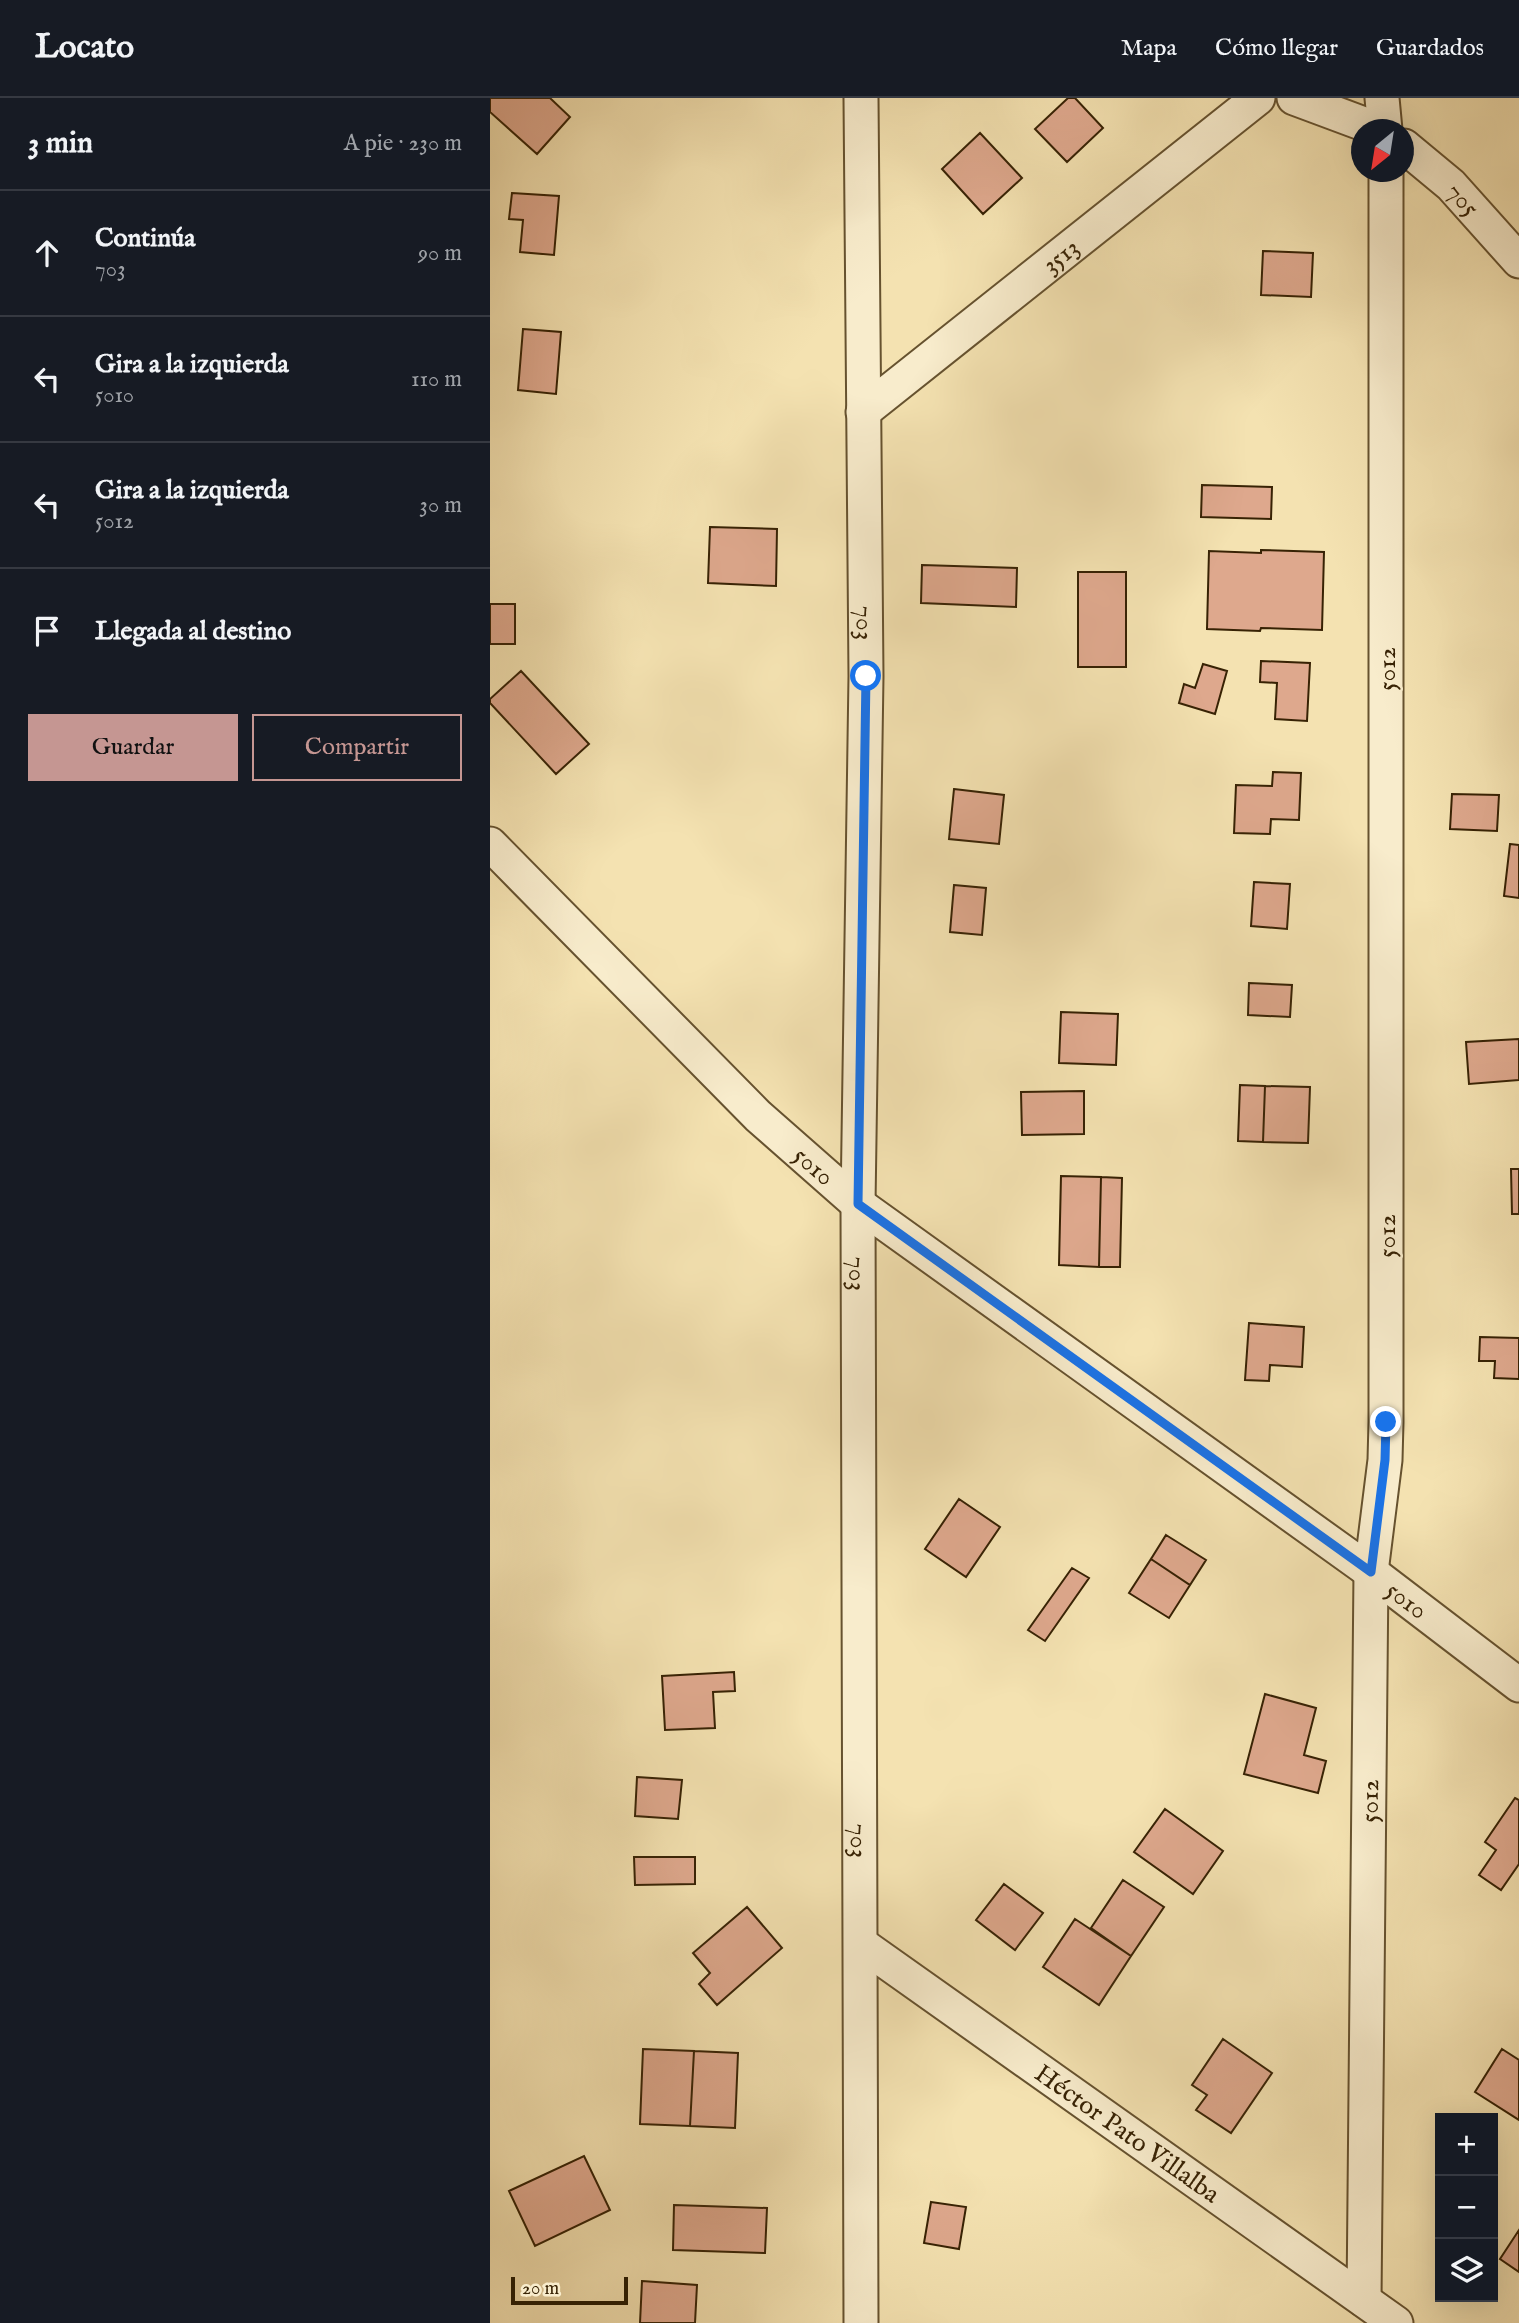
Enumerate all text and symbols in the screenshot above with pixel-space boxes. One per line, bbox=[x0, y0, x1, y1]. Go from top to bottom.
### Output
text: Locato bbox=[35, 27, 134, 69]
text: Mapa bbox=[1121, 33, 1177, 64]
text: Cómo llegar bbox=[1215, 33, 1338, 64]
text: Guardados bbox=[1376, 33, 1484, 64]
north arrow bbox=[1351, 119, 1414, 182]
text: 3 min bbox=[28, 125, 93, 163]
text: A pie · 230 m bbox=[344, 129, 462, 158]
street label: 705 bbox=[1439, 176, 1486, 224]
text: Continúa bbox=[95, 222, 196, 255]
street label: 3513 bbox=[1036, 231, 1087, 281]
icon: ahead bbox=[28, 234, 66, 272]
text: 90 m bbox=[418, 239, 462, 268]
text: 703 bbox=[95, 255, 126, 284]
text: Gira a la izquierda bbox=[95, 348, 289, 381]
icon: left bbox=[28, 360, 66, 398]
text: 110 m bbox=[411, 365, 462, 394]
text: 5010 bbox=[95, 381, 134, 410]
text: Gira a la izquierda bbox=[95, 474, 289, 507]
icon: left bbox=[28, 486, 66, 524]
text: 30 m bbox=[419, 491, 462, 520]
text: 5012 bbox=[95, 507, 134, 536]
street label: 703 bbox=[847, 606, 881, 640]
icon: arrive bbox=[28, 612, 66, 650]
text: Llegada al destino bbox=[95, 615, 291, 648]
street label: 5012 bbox=[1371, 647, 1404, 691]
route start bbox=[850, 660, 881, 691]
button: Guardar bbox=[28, 714, 238, 781]
button: Compartir bbox=[252, 714, 462, 781]
street label: 5010 bbox=[786, 1140, 841, 1194]
street label: 5012 bbox=[1371, 1214, 1404, 1258]
street label: 703 bbox=[840, 1257, 873, 1291]
route end bbox=[1370, 1406, 1401, 1437]
street label: 5010 bbox=[1379, 1574, 1434, 1627]
street label: 5012 bbox=[1354, 1779, 1387, 1823]
street label: 703 bbox=[842, 1824, 875, 1858]
street label: Héctor Pato Villalba bbox=[1028, 2057, 1227, 2212]
map controls bbox=[1435, 2113, 1498, 2302]
button: + bbox=[1435, 2113, 1498, 2176]
button: − bbox=[1435, 2176, 1498, 2239]
button: layers bbox=[1435, 2239, 1498, 2302]
scale bar bbox=[511, 2274, 628, 2306]
text: 20 m bbox=[522, 2277, 559, 2301]

